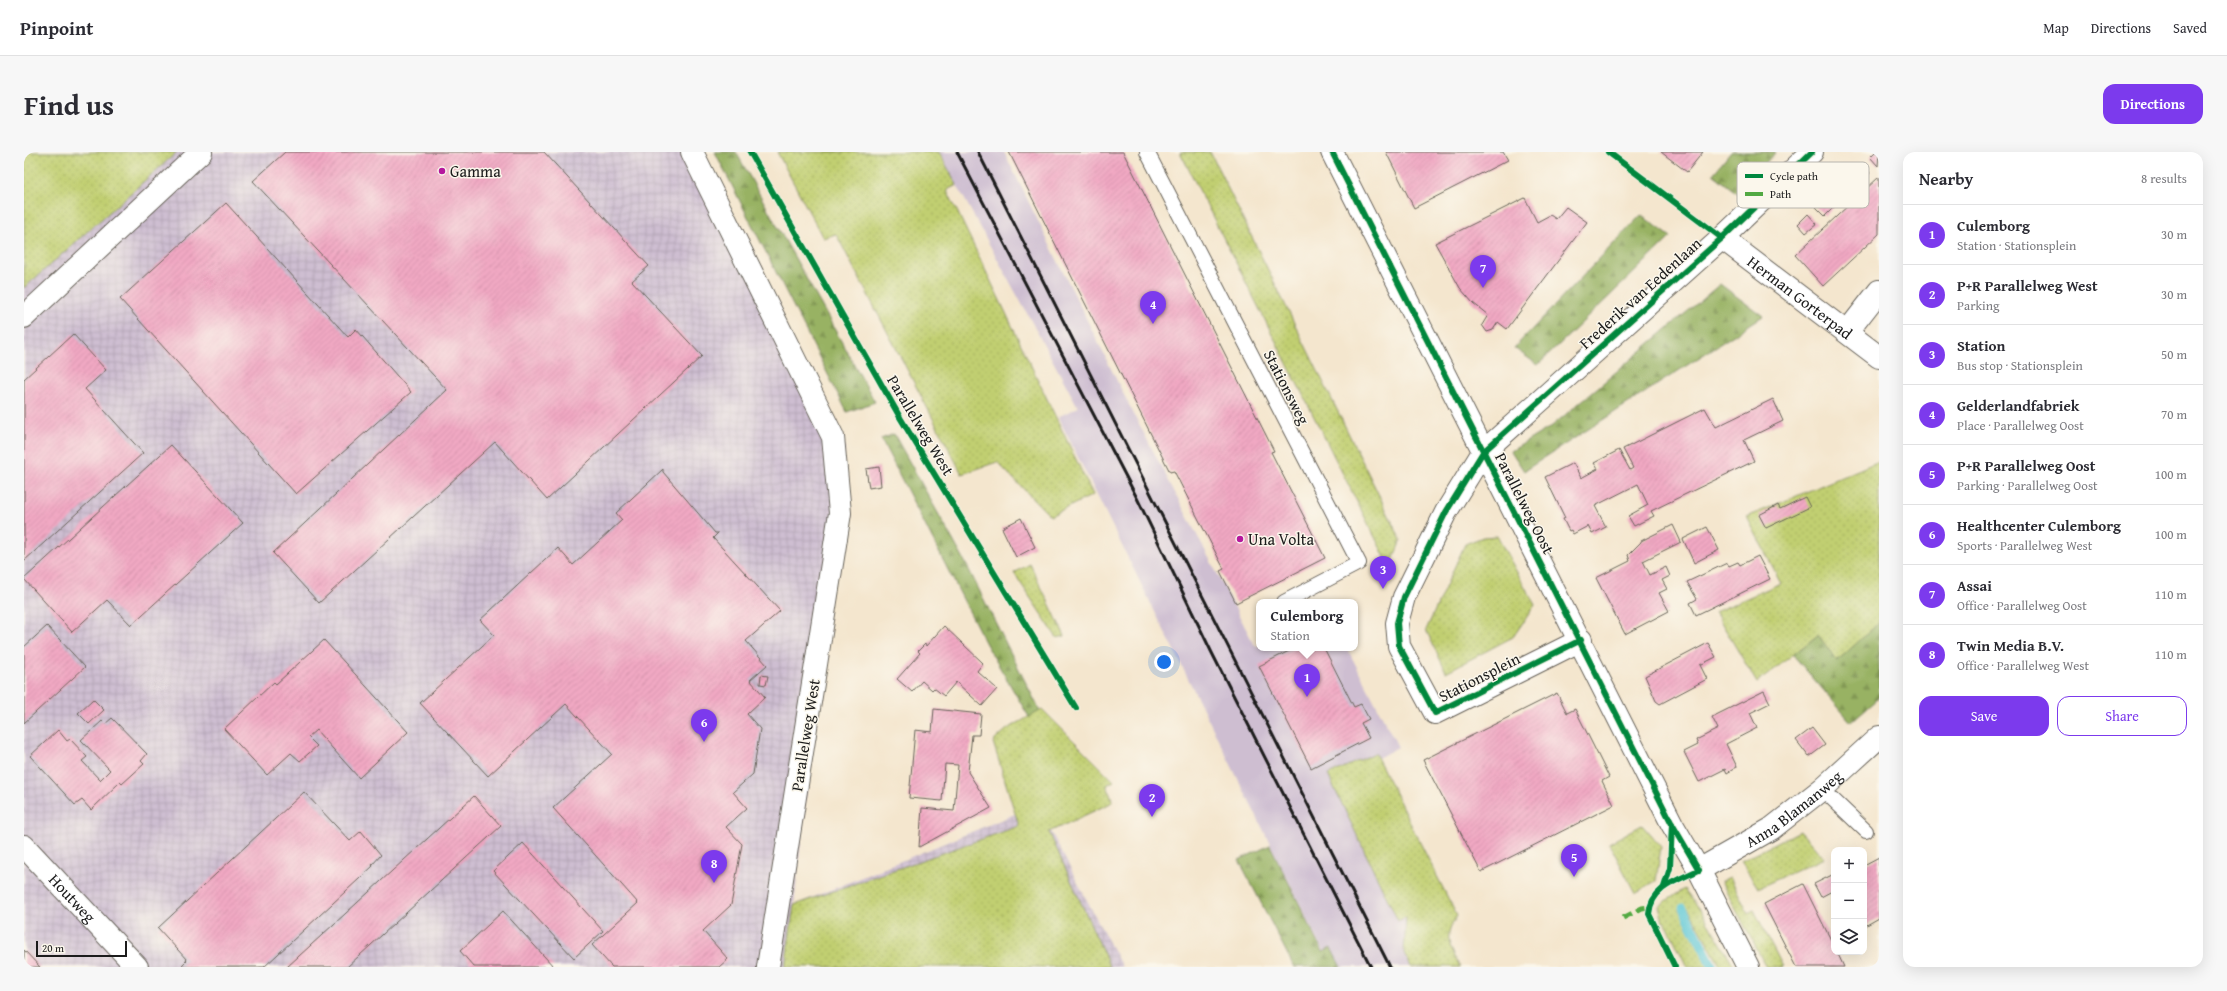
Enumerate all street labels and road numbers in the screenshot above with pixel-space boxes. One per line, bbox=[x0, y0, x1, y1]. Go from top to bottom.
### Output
street label: Frederik van Eedenlaan bbox=[1573, 231, 1707, 355]
street label: Herman Gorterpad bbox=[1742, 249, 1858, 345]
street label: Stationsweg bbox=[1258, 345, 1316, 429]
street label: Parallelweg West bbox=[881, 370, 961, 480]
street label: Parallelweg Oost bbox=[1489, 448, 1561, 558]
street label: Stationsplein bbox=[1434, 646, 1524, 708]
street label: Parallelweg West bbox=[784, 677, 826, 793]
street label: Anna Blamanweg bbox=[1741, 764, 1847, 853]
street label: Houtweg bbox=[43, 868, 102, 928]

